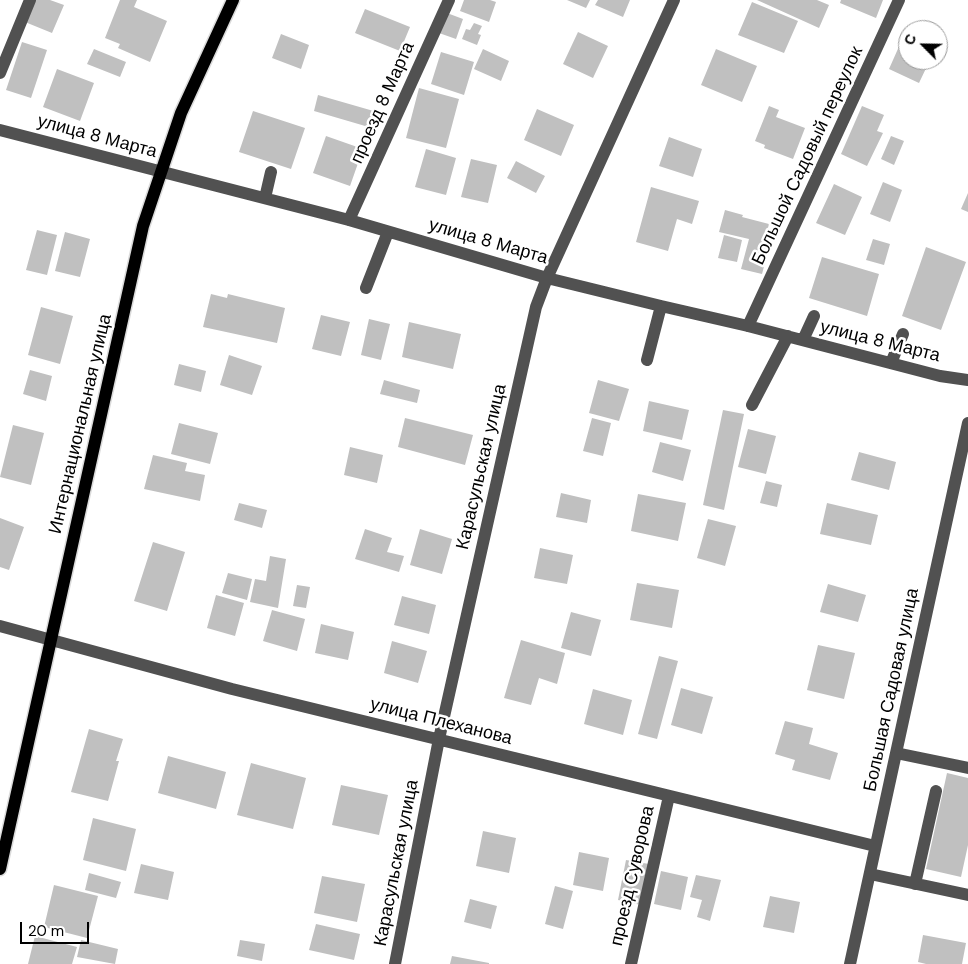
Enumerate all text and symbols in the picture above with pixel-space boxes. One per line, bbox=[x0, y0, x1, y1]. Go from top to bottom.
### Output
north arrow bbox=[898, 20, 948, 70]
text: С bbox=[900, 31, 920, 48]
street label: проезд 8 Марта bbox=[346, 39, 420, 167]
street label: Большой Садовый переулок bbox=[748, 43, 868, 269]
street label: улица 8 Марта bbox=[35, 111, 159, 163]
street label: улица 8 Марта bbox=[426, 215, 550, 269]
street label: Интернациональная улица bbox=[45, 312, 117, 536]
street label: улица 8 Марта bbox=[818, 317, 942, 367]
street label: Карасульская улица bbox=[452, 382, 512, 552]
street label: Большая Садовая улица bbox=[860, 586, 924, 794]
street label: улица Плеханова bbox=[368, 694, 514, 750]
street label: Карасульская улица bbox=[370, 778, 424, 948]
street label: проезд Суворова bbox=[606, 804, 660, 948]
scale bar bbox=[22, 912, 91, 944]
text: 20 m bbox=[28, 921, 64, 941]

